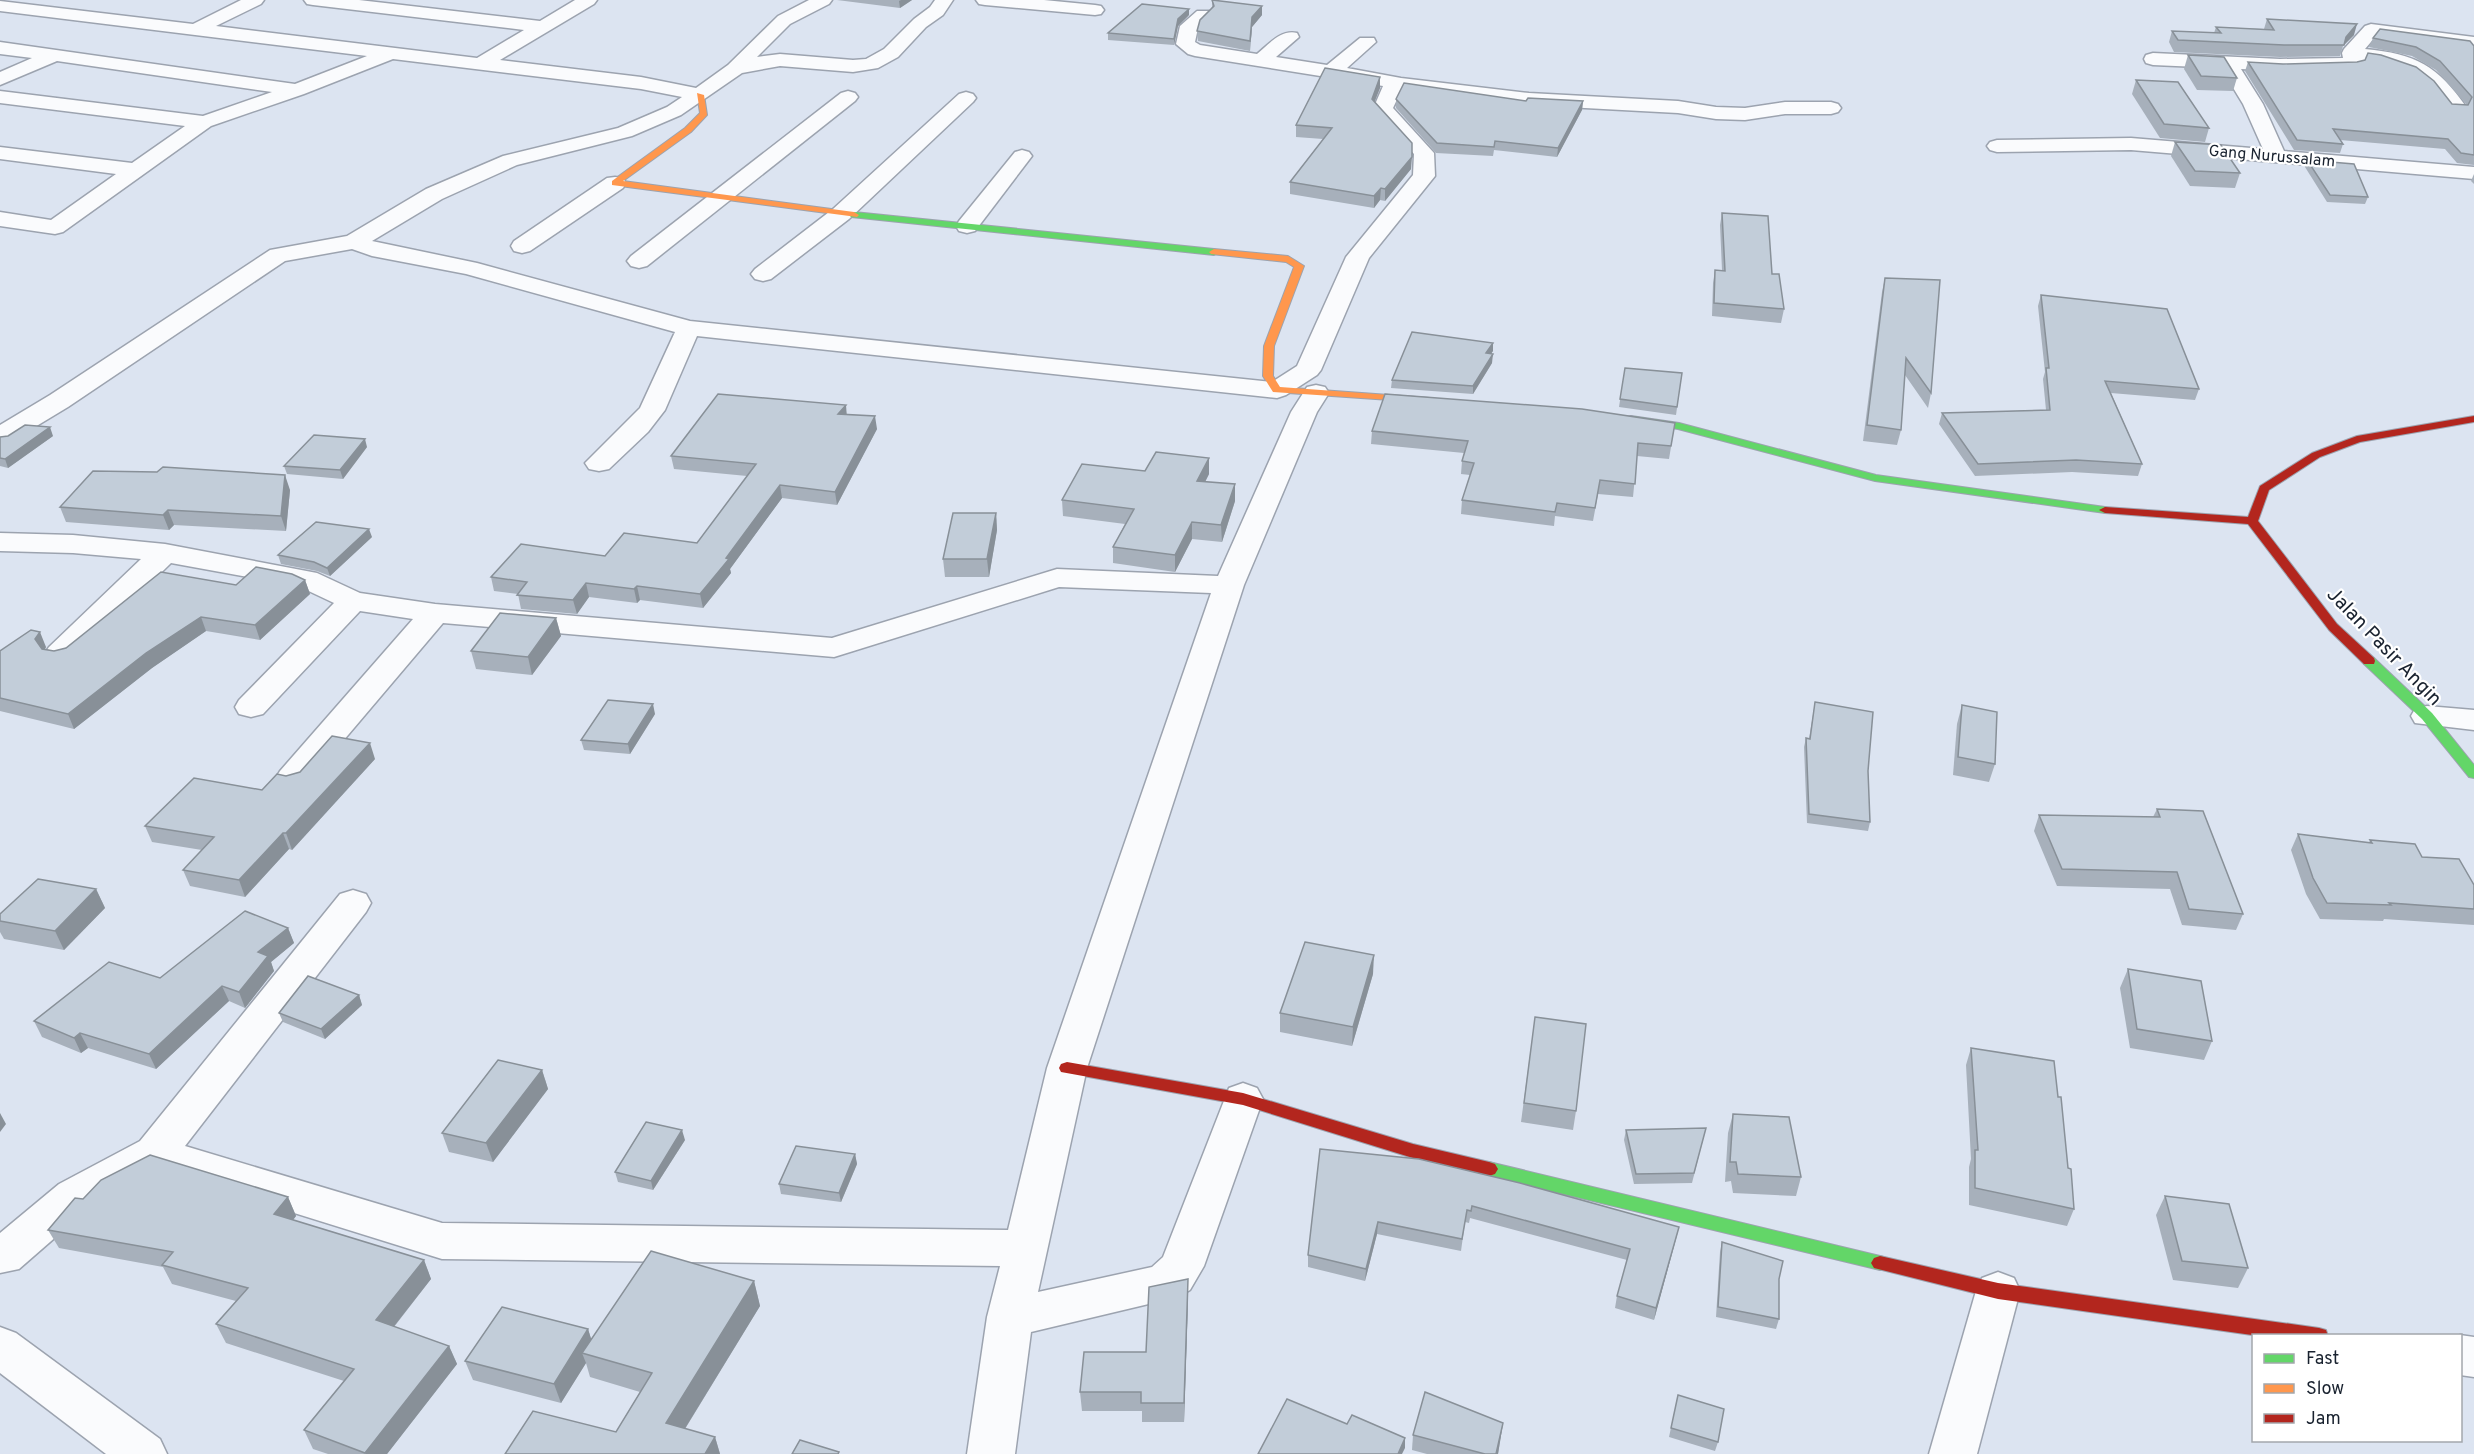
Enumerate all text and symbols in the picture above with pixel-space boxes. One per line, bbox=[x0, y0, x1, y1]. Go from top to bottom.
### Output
street label: Gang Nurussalam bbox=[2208, 142, 2336, 172]
street label: Jalan Pasir Angin bbox=[2320, 583, 2447, 712]
legend bbox=[2252, 1334, 2462, 1442]
text: Fast bbox=[2306, 1348, 2339, 1371]
text: Slow bbox=[2306, 1378, 2344, 1401]
text: Jam bbox=[2306, 1408, 2341, 1431]

